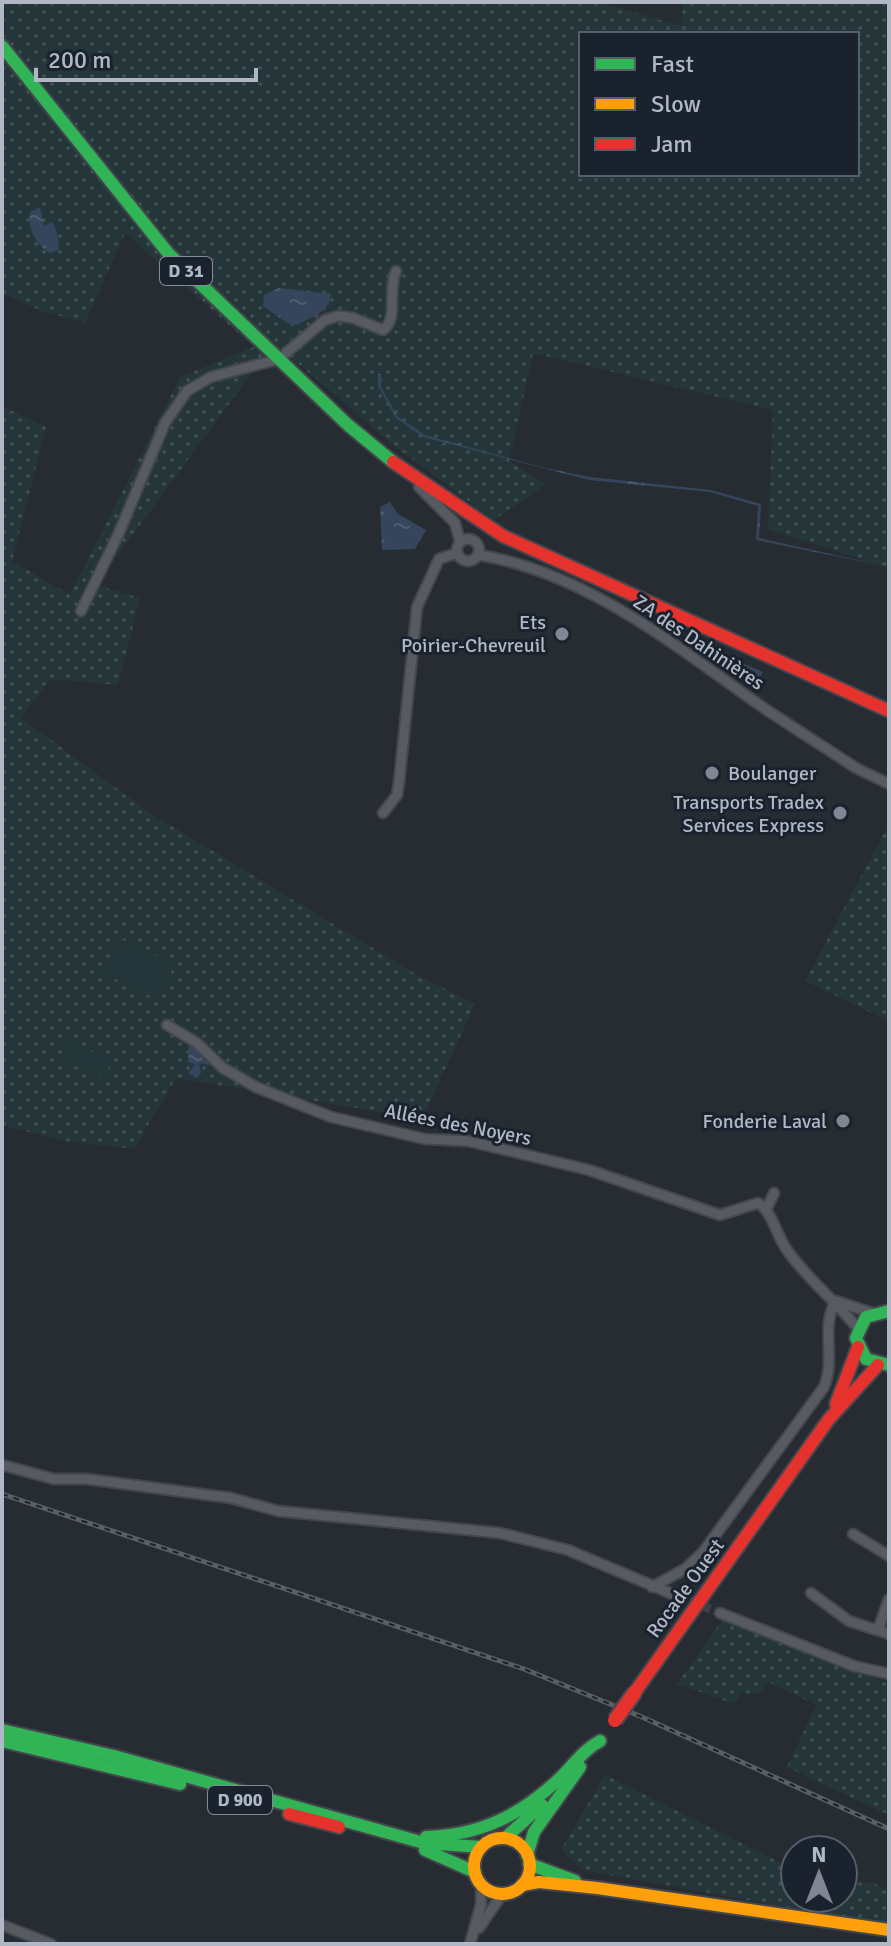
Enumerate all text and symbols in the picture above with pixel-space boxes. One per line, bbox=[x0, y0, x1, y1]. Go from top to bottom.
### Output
scale bar bbox=[36, 32, 256, 82]
legend bbox=[579, 32, 859, 176]
text: 200 m bbox=[48, 45, 111, 75]
text: Fast bbox=[651, 49, 694, 79]
text: Slow bbox=[651, 89, 701, 119]
text: Jam bbox=[651, 129, 692, 159]
road number: D 31 bbox=[160, 257, 212, 285]
street label: ZA des Dahinières bbox=[628, 589, 769, 696]
place label: Ets Poirier-Chevreuil bbox=[401, 610, 546, 658]
marker: Ets Poirier-Chevreuil bbox=[553, 625, 571, 643]
place label: Boulanger bbox=[728, 761, 817, 786]
marker: Boulanger bbox=[703, 764, 721, 782]
place label: Transports Tradex Services Express bbox=[673, 790, 824, 838]
marker: Transports Tradex Services Express bbox=[831, 804, 849, 822]
street label: Allées des Noyers bbox=[382, 1098, 534, 1151]
place label: Fonderie Laval bbox=[703, 1109, 827, 1134]
marker: Fonderie Laval bbox=[834, 1112, 852, 1130]
street label: Rocade Ouest bbox=[641, 1534, 730, 1643]
road number: D 900 bbox=[208, 1786, 272, 1814]
north arrow bbox=[779, 1834, 859, 1914]
text: N bbox=[811, 1841, 827, 1868]

